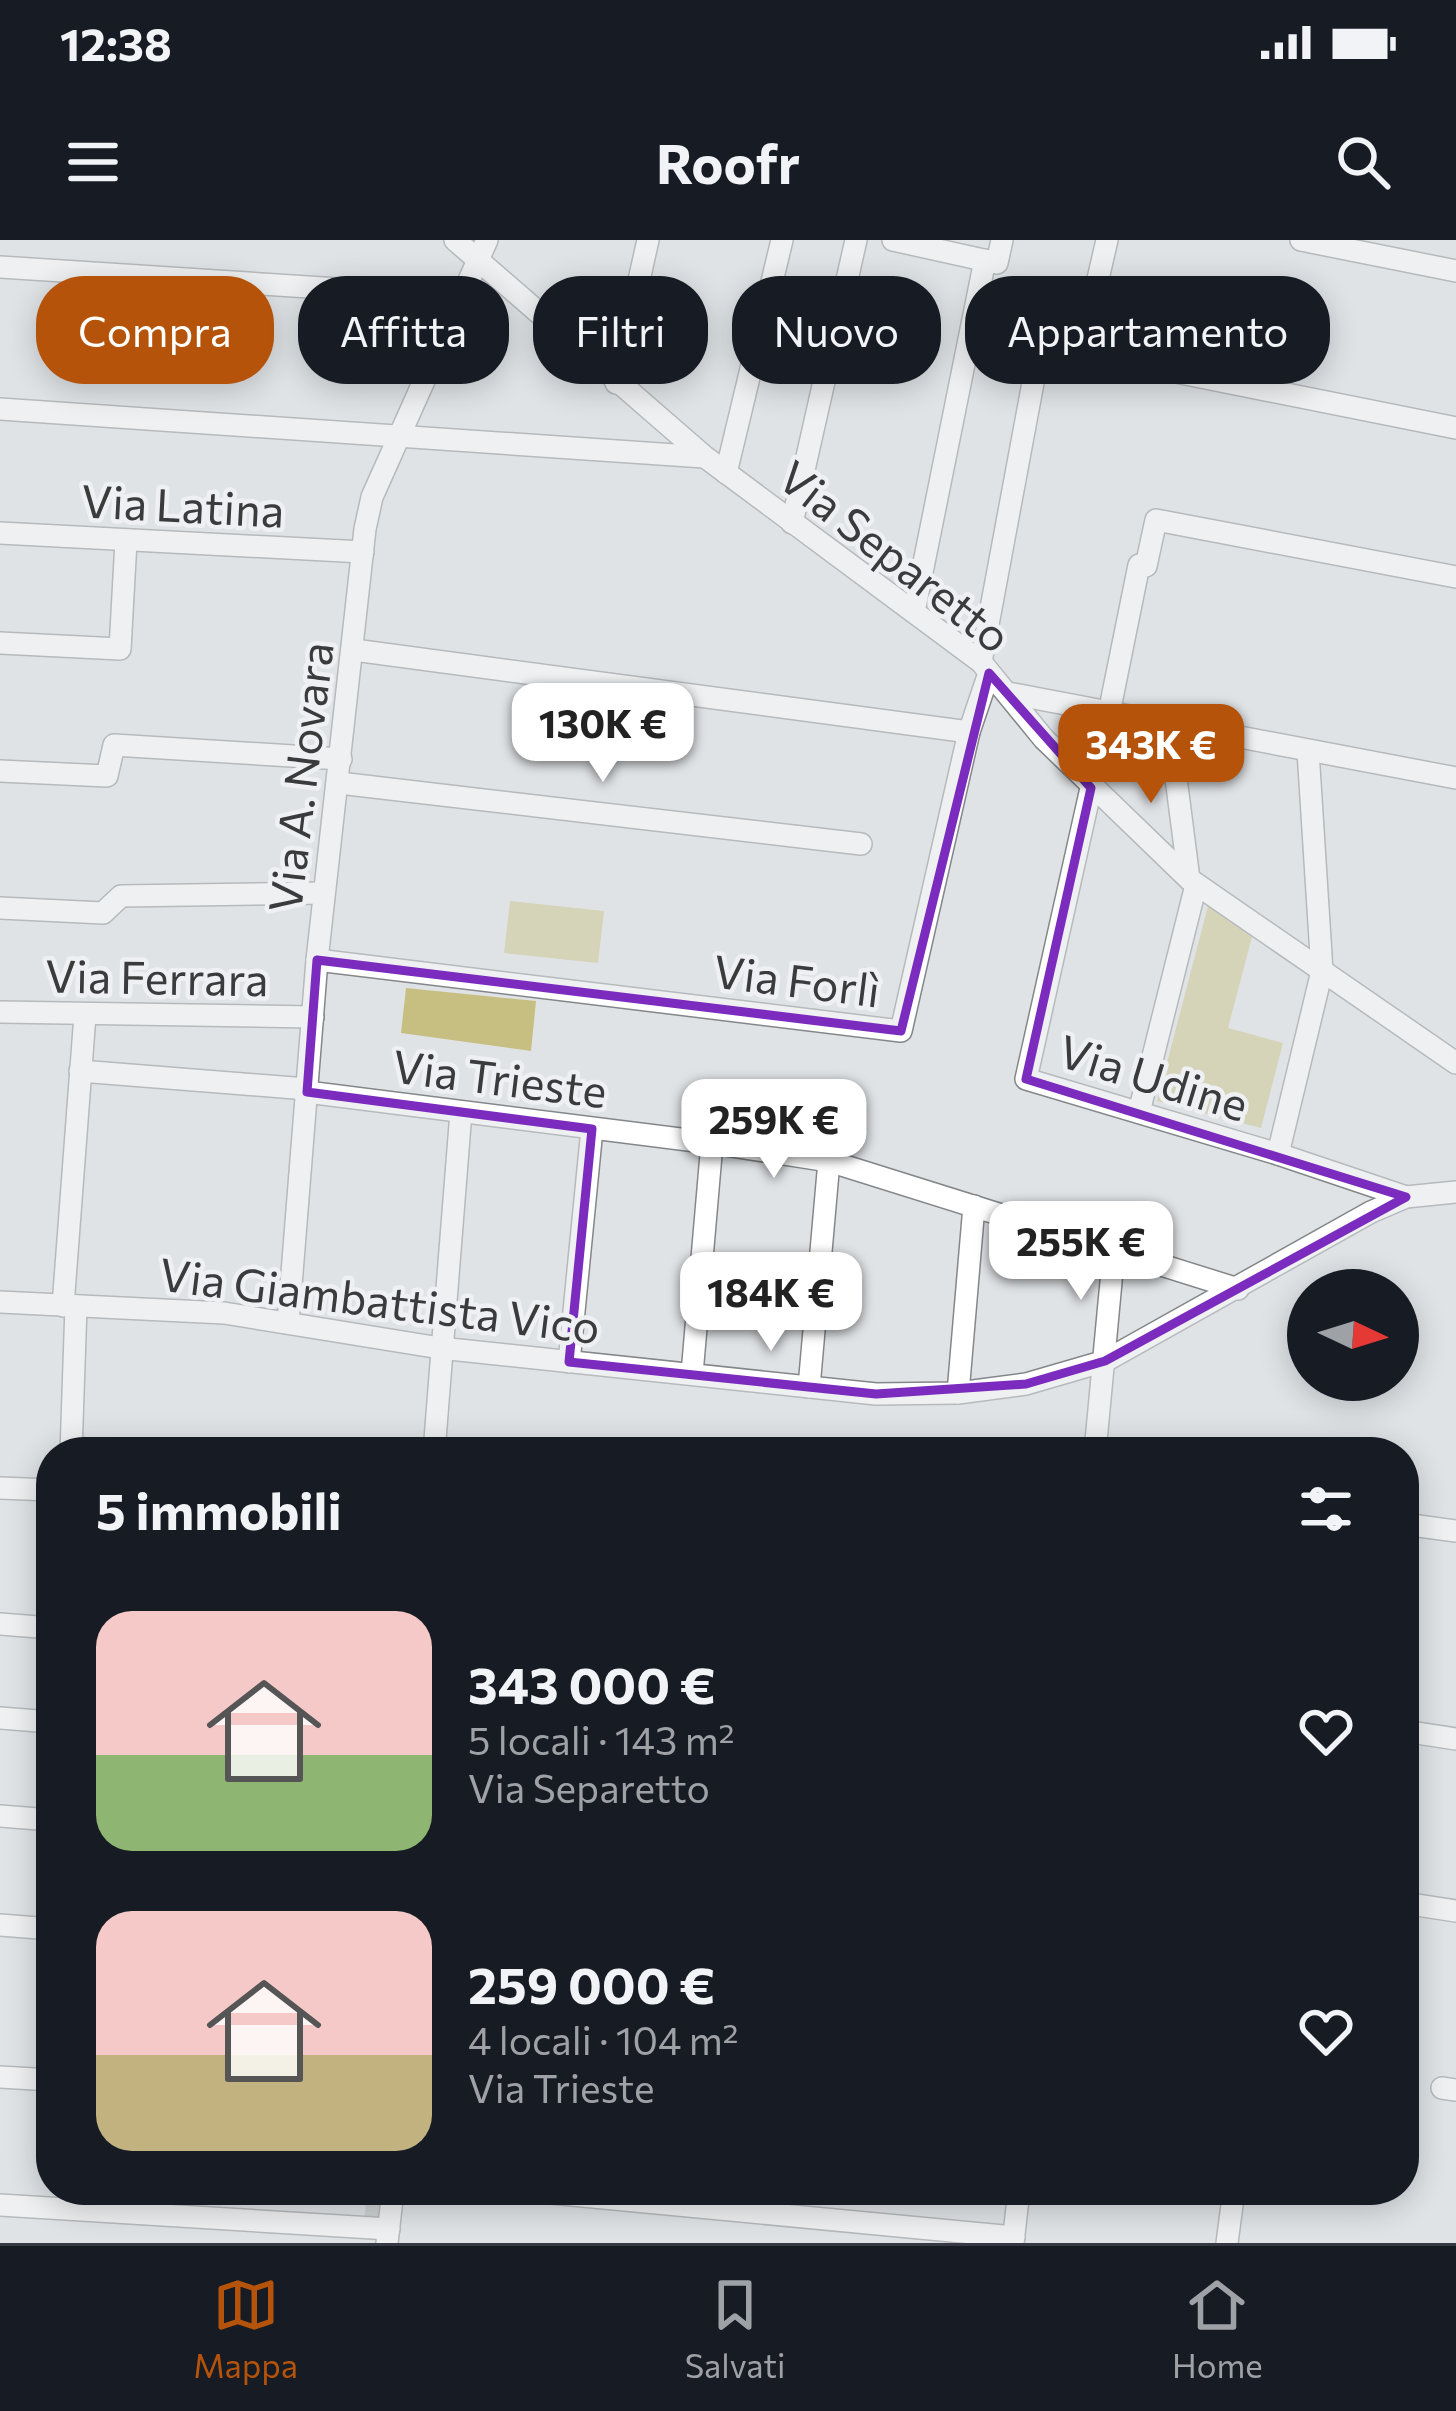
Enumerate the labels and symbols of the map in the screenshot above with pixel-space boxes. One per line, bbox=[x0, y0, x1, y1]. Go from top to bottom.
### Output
street label: Via Separetto bbox=[769, 447, 1023, 663]
street label: Via Latina bbox=[80, 471, 286, 537]
street label: Via A. Novara bbox=[255, 639, 343, 915]
pin: 130K € bbox=[505, 683, 701, 785]
pin: 343K € bbox=[1053, 704, 1249, 806]
street label: Via Forlì bbox=[711, 942, 883, 1016]
street label: Via Ferrara bbox=[45, 947, 269, 1005]
street label: Via Udine bbox=[1053, 1021, 1255, 1131]
street label: Via Trieste bbox=[390, 1037, 610, 1117]
pin: 259K € bbox=[676, 1079, 872, 1181]
pin: 255K € bbox=[983, 1201, 1179, 1303]
street label: Via Giambattista Vico bbox=[157, 1245, 603, 1353]
pin: 184K € bbox=[673, 1252, 869, 1354]
north arrow bbox=[1287, 1269, 1419, 1401]

